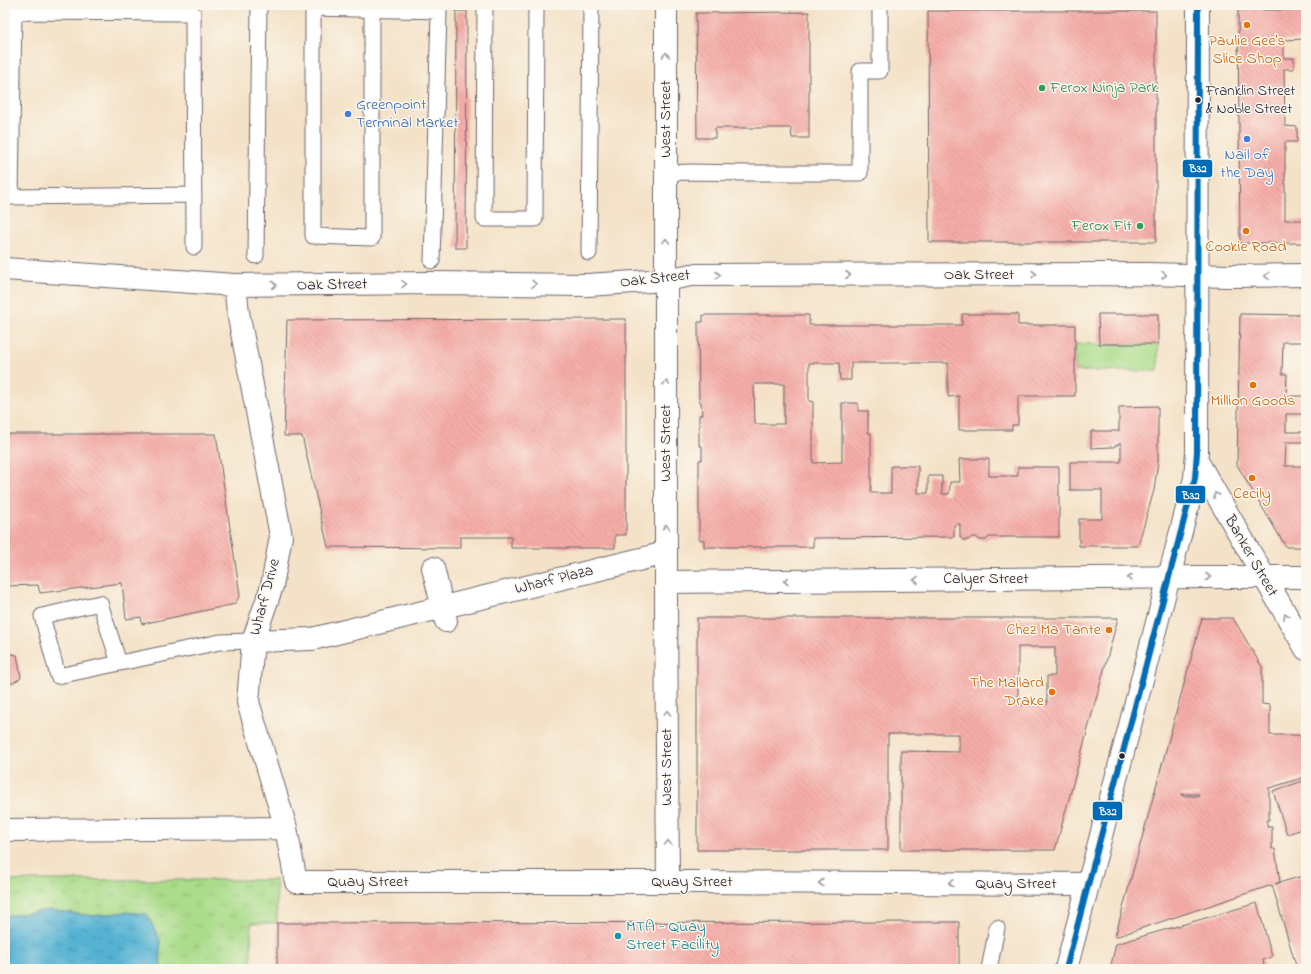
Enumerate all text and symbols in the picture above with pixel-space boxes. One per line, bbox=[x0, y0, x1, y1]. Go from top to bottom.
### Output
marker: Paulie Gee's Slice Shop bbox=[1242, 20, 1252, 30]
place label: Paulie Gee's Slice Shop bbox=[1209, 29, 1285, 71]
one-way arrow bbox=[662, 52, 670, 58]
place label: Ferox Ninja Park bbox=[1049, 76, 1159, 100]
street label: West Street bbox=[654, 80, 678, 158]
place label: Franklin Street & Noble Street bbox=[1205, 80, 1295, 120]
marker: Ferox Ninja Park bbox=[1037, 83, 1047, 93]
place label: Greenpoint Terminal Market bbox=[356, 93, 459, 135]
marker: Franklin Street & Noble Street bbox=[1193, 95, 1203, 105]
marker: Greenpoint Terminal Market bbox=[343, 109, 353, 119]
marker: Nail of the Day bbox=[1242, 134, 1252, 144]
place label: Nail of the Day bbox=[1220, 143, 1274, 185]
line badge: B32 bbox=[1182, 159, 1213, 178]
text: B32 bbox=[1188, 161, 1207, 177]
place label: Ferox Fit bbox=[1070, 214, 1133, 238]
marker: Ferox Fit bbox=[1135, 221, 1145, 231]
marker: Cookie Road bbox=[1241, 226, 1251, 236]
place label: Cookie Road bbox=[1206, 235, 1286, 259]
one-way arrow bbox=[662, 238, 670, 244]
street label: Oak Street bbox=[619, 263, 692, 295]
street label: Oak Street bbox=[944, 263, 1015, 287]
one-way arrow bbox=[1031, 270, 1037, 278]
one-way arrow bbox=[1161, 270, 1167, 279]
one-way arrow bbox=[715, 271, 721, 279]
one-way arrow bbox=[845, 271, 851, 279]
street label: Oak Street bbox=[297, 272, 368, 298]
one-way arrow bbox=[1264, 272, 1270, 280]
one-way arrow bbox=[401, 280, 407, 288]
one-way arrow bbox=[531, 280, 537, 288]
one-way arrow bbox=[271, 281, 277, 289]
one-way arrow bbox=[662, 380, 670, 386]
marker: Million Goods bbox=[1248, 380, 1258, 390]
place label: Million Goods bbox=[1211, 389, 1295, 413]
street label: West Street bbox=[654, 404, 678, 482]
marker: Cecily bbox=[1247, 473, 1257, 483]
place label: Cecily bbox=[1233, 482, 1271, 506]
line badge: B32 bbox=[1175, 485, 1206, 504]
text: B32 bbox=[1181, 488, 1200, 504]
one-way arrow bbox=[1214, 492, 1221, 499]
street label: Banker Street bbox=[1217, 510, 1284, 602]
one-way arrow bbox=[662, 524, 670, 530]
street label: Wharf Drive bbox=[243, 555, 287, 638]
street label: Wharf Plaza bbox=[512, 559, 596, 601]
street label: Calyer Street bbox=[943, 567, 1029, 591]
one-way arrow bbox=[1205, 573, 1211, 581]
one-way arrow bbox=[1127, 574, 1133, 582]
one-way arrow bbox=[913, 576, 919, 584]
one-way arrow bbox=[783, 577, 789, 585]
one-way arrow bbox=[1284, 613, 1291, 620]
place label: Chez Ma Tante bbox=[1006, 618, 1102, 642]
marker: Chez Ma Tante bbox=[1104, 625, 1114, 635]
place label: The Mallard Drake bbox=[970, 671, 1045, 713]
marker: The Mallard Drake bbox=[1047, 687, 1057, 697]
one-way arrow bbox=[663, 710, 671, 716]
street label: West Street bbox=[655, 728, 679, 806]
unlabelled marker bbox=[1117, 751, 1127, 761]
line badge: B32 bbox=[1092, 801, 1123, 821]
text: B32 bbox=[1098, 804, 1117, 820]
one-way arrow bbox=[664, 840, 672, 846]
street label: Quay Street bbox=[327, 870, 409, 894]
street label: Quay Street bbox=[651, 870, 733, 894]
street label: Quay Street bbox=[975, 872, 1057, 896]
one-way arrow bbox=[818, 879, 824, 887]
one-way arrow bbox=[948, 879, 954, 887]
place label: MTA - Quay Street Facility bbox=[626, 915, 719, 957]
marker: MTA - Quay Street Facility bbox=[613, 931, 623, 941]

